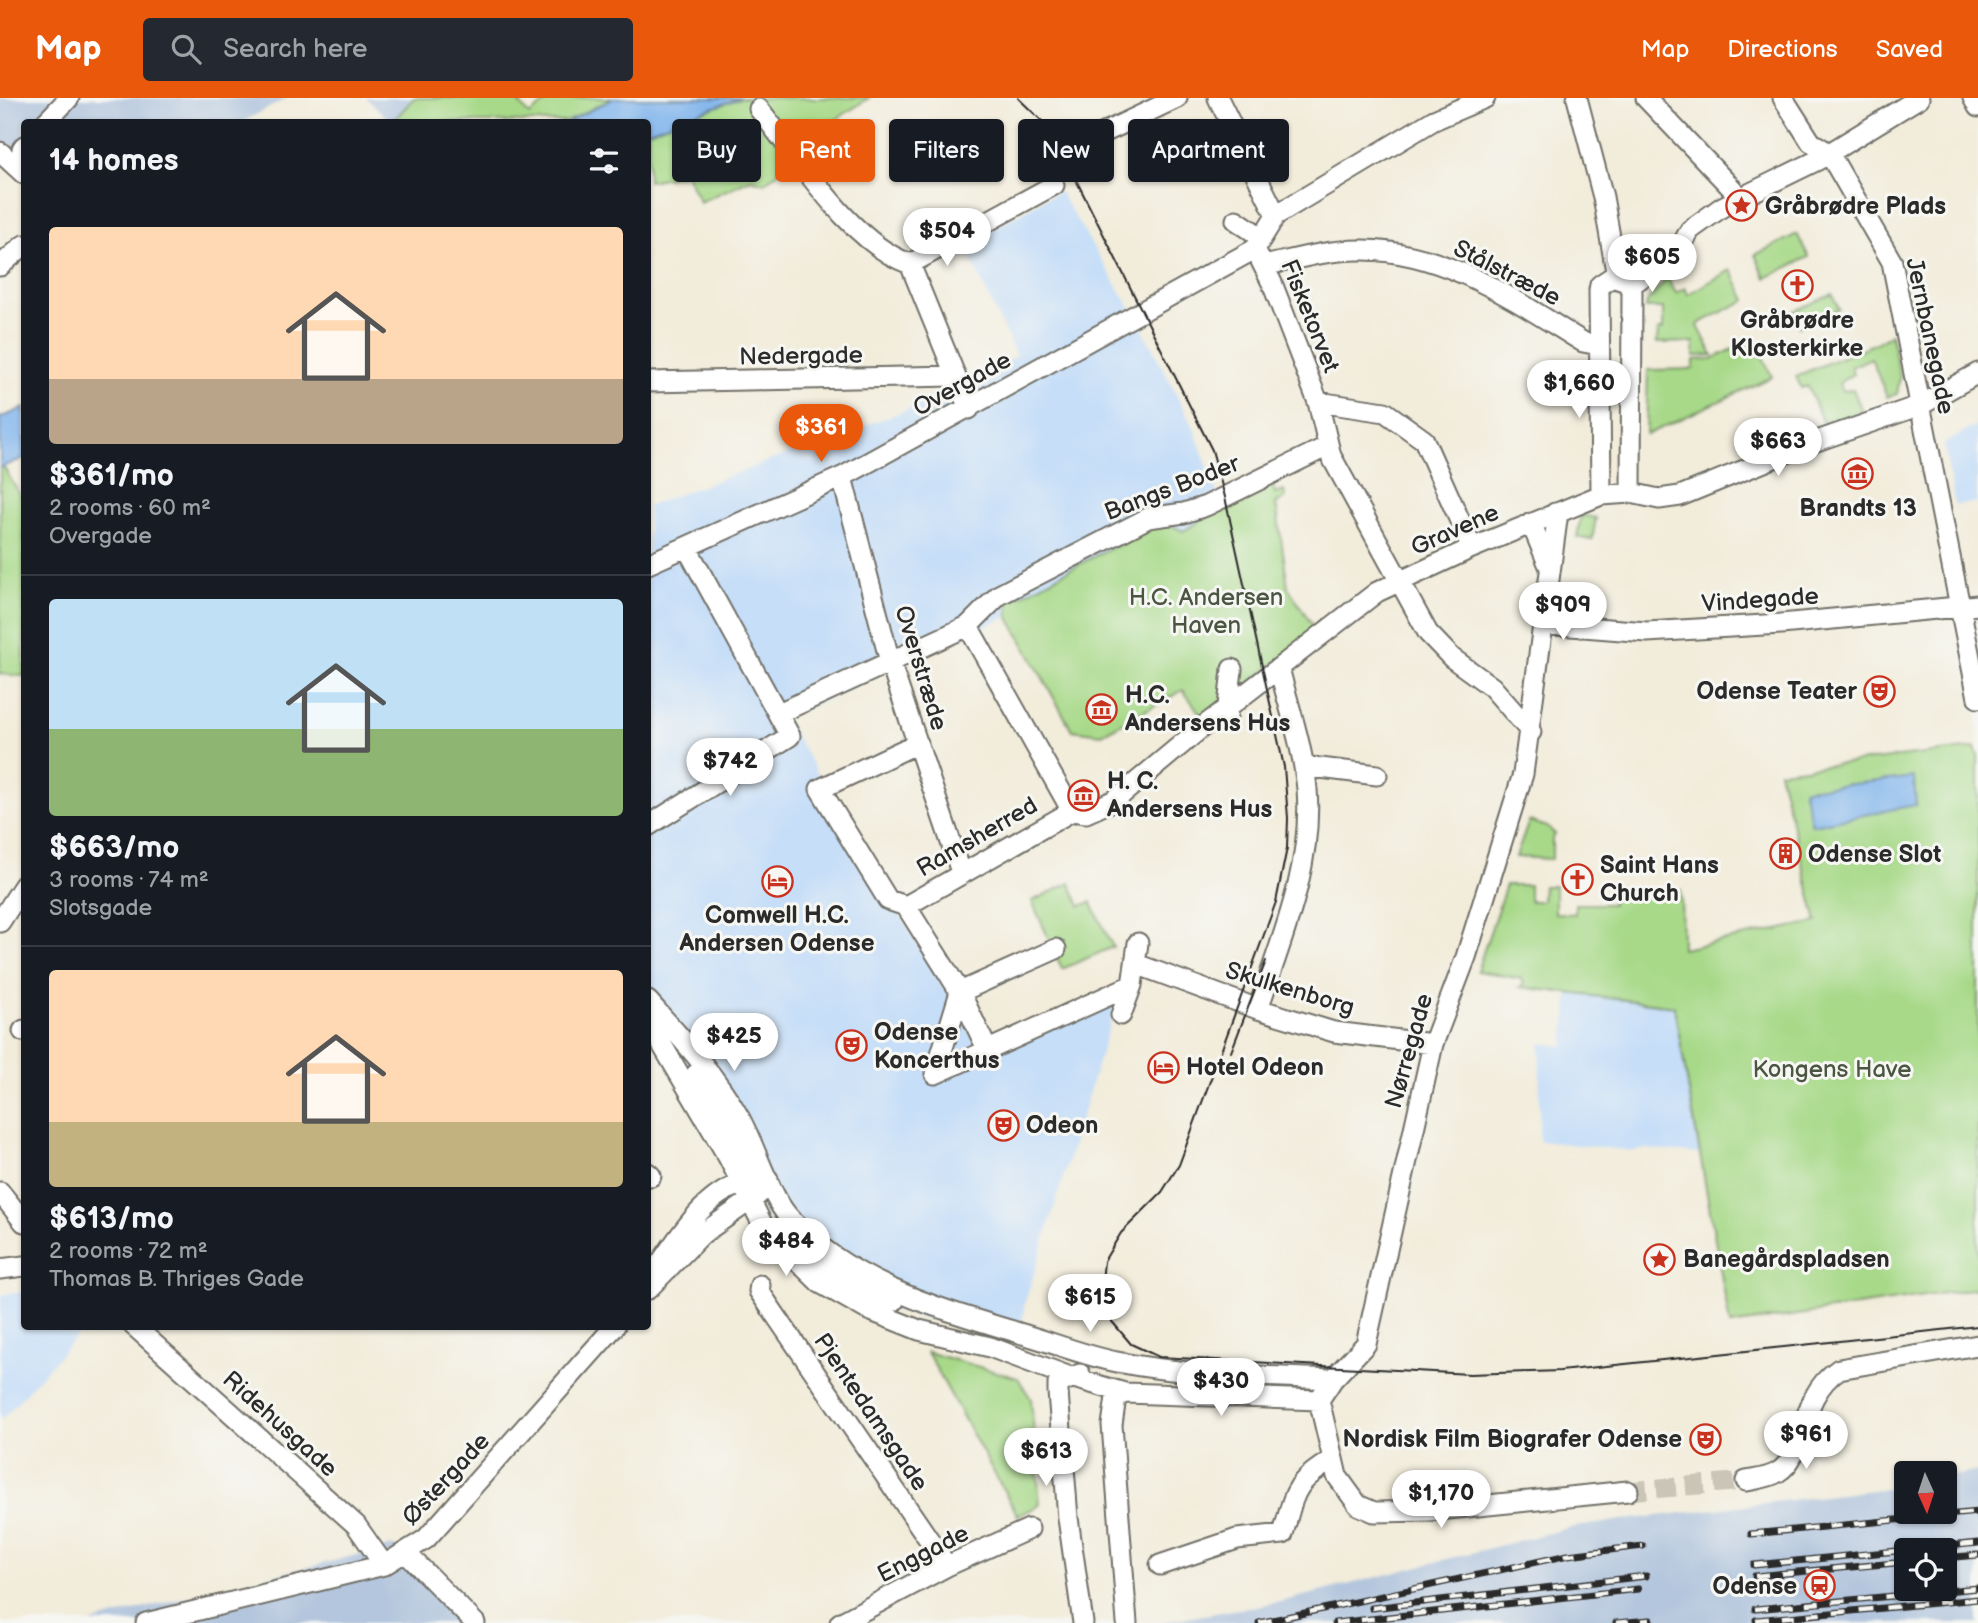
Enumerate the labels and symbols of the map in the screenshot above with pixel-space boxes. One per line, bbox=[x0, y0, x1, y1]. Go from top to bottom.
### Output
place icon: Gråbrødre Plads bbox=[1725, 189, 1759, 223]
place label: Gråbrødre Plads bbox=[1765, 192, 1946, 221]
pin: $504 bbox=[906, 208, 988, 268]
street label: Stålstræde bbox=[1449, 234, 1565, 312]
pin: $605 bbox=[1611, 234, 1693, 294]
street label: Fisketorvet bbox=[1274, 255, 1346, 377]
street label: Jernbanegade bbox=[1899, 255, 1961, 417]
church icon: Gråbrødre Klosterkirke bbox=[1780, 269, 1814, 303]
place label: Gråbrødre Klosterkirke bbox=[1731, 306, 1864, 363]
street label: Nedergade bbox=[739, 340, 863, 372]
street label: Overgade bbox=[908, 345, 1016, 423]
pin: $1,660 bbox=[1522, 360, 1636, 420]
pin: $361 bbox=[780, 404, 862, 464]
pin: $663 bbox=[1737, 418, 1819, 478]
street label: Bangs Boder bbox=[1100, 449, 1244, 527]
museum icon: Brandts 13 bbox=[1841, 457, 1875, 491]
place label: Brandts 13 bbox=[1799, 494, 1917, 523]
street label: Gravene bbox=[1407, 498, 1503, 562]
street label: Vindegade bbox=[1700, 581, 1820, 619]
pin: $909 bbox=[1522, 582, 1604, 642]
park label: H.C. Andersen Haven bbox=[1129, 583, 1283, 640]
street label: Overstræde bbox=[888, 602, 954, 734]
theatre icon: Odense Teater bbox=[1863, 674, 1897, 708]
place label: Odense Teater bbox=[1697, 677, 1857, 706]
place label: H.C. Andersens Hus bbox=[1124, 681, 1291, 738]
museum icon: H.C. Andersens Hus bbox=[1085, 692, 1119, 726]
pin: $742 bbox=[689, 738, 771, 798]
place label: H. C. Andersens Hus bbox=[1106, 767, 1273, 824]
museum icon: H. C. Andersens Hus bbox=[1067, 778, 1101, 812]
street label: Ramsherred bbox=[911, 791, 1043, 883]
building icon: Odense Slot bbox=[1768, 837, 1802, 871]
place label: Odense Slot bbox=[1808, 840, 1941, 869]
place label: Saint Hans Church bbox=[1600, 851, 1719, 908]
church icon: Saint Hans Church bbox=[1560, 862, 1594, 896]
hotel icon: Comwell H.C. Andersen Odense bbox=[760, 864, 794, 898]
place label: Comwell H.C. Andersen Odense bbox=[679, 901, 875, 958]
street label: Skulkenborg bbox=[1222, 956, 1358, 1022]
street label: Nørregade bbox=[1379, 990, 1439, 1112]
pin: $425 bbox=[693, 1014, 775, 1073]
place label: Odense Koncerthus bbox=[874, 1018, 1000, 1075]
theatre icon: Odense Koncerthus bbox=[834, 1029, 868, 1063]
hotel icon: Hotel Odeon bbox=[1146, 1050, 1180, 1084]
place label: Hotel Odeon bbox=[1186, 1053, 1324, 1082]
park label: Kongens Have bbox=[1752, 1055, 1912, 1084]
theatre icon: Odeon bbox=[986, 1108, 1020, 1142]
place label: Odeon bbox=[1026, 1111, 1098, 1140]
pin: $484 bbox=[745, 1218, 827, 1278]
place icon: Banegårdspladsen bbox=[1643, 1242, 1677, 1276]
place label: Banegårdspladsen bbox=[1683, 1245, 1890, 1274]
pin: $615 bbox=[1049, 1274, 1131, 1334]
street label: Pjentedamsgade bbox=[808, 1328, 934, 1496]
pin: $430 bbox=[1180, 1358, 1262, 1418]
street label: Ridehusgade bbox=[217, 1365, 343, 1483]
pin: $961 bbox=[1765, 1412, 1847, 1471]
theatre icon: Nordisk Film Biografer Odense bbox=[1688, 1422, 1722, 1456]
place label: Nordisk Film Biografer Odense bbox=[1343, 1425, 1682, 1454]
street label: Østergade bbox=[396, 1427, 496, 1531]
pin: $613 bbox=[1005, 1428, 1087, 1488]
north arrow bbox=[1894, 1461, 1956, 1524]
pin: $1,170 bbox=[1384, 1470, 1498, 1530]
street label: Enggade bbox=[872, 1519, 974, 1589]
station icon: Odense bbox=[1803, 1569, 1837, 1603]
place label: Odense bbox=[1713, 1572, 1797, 1601]

